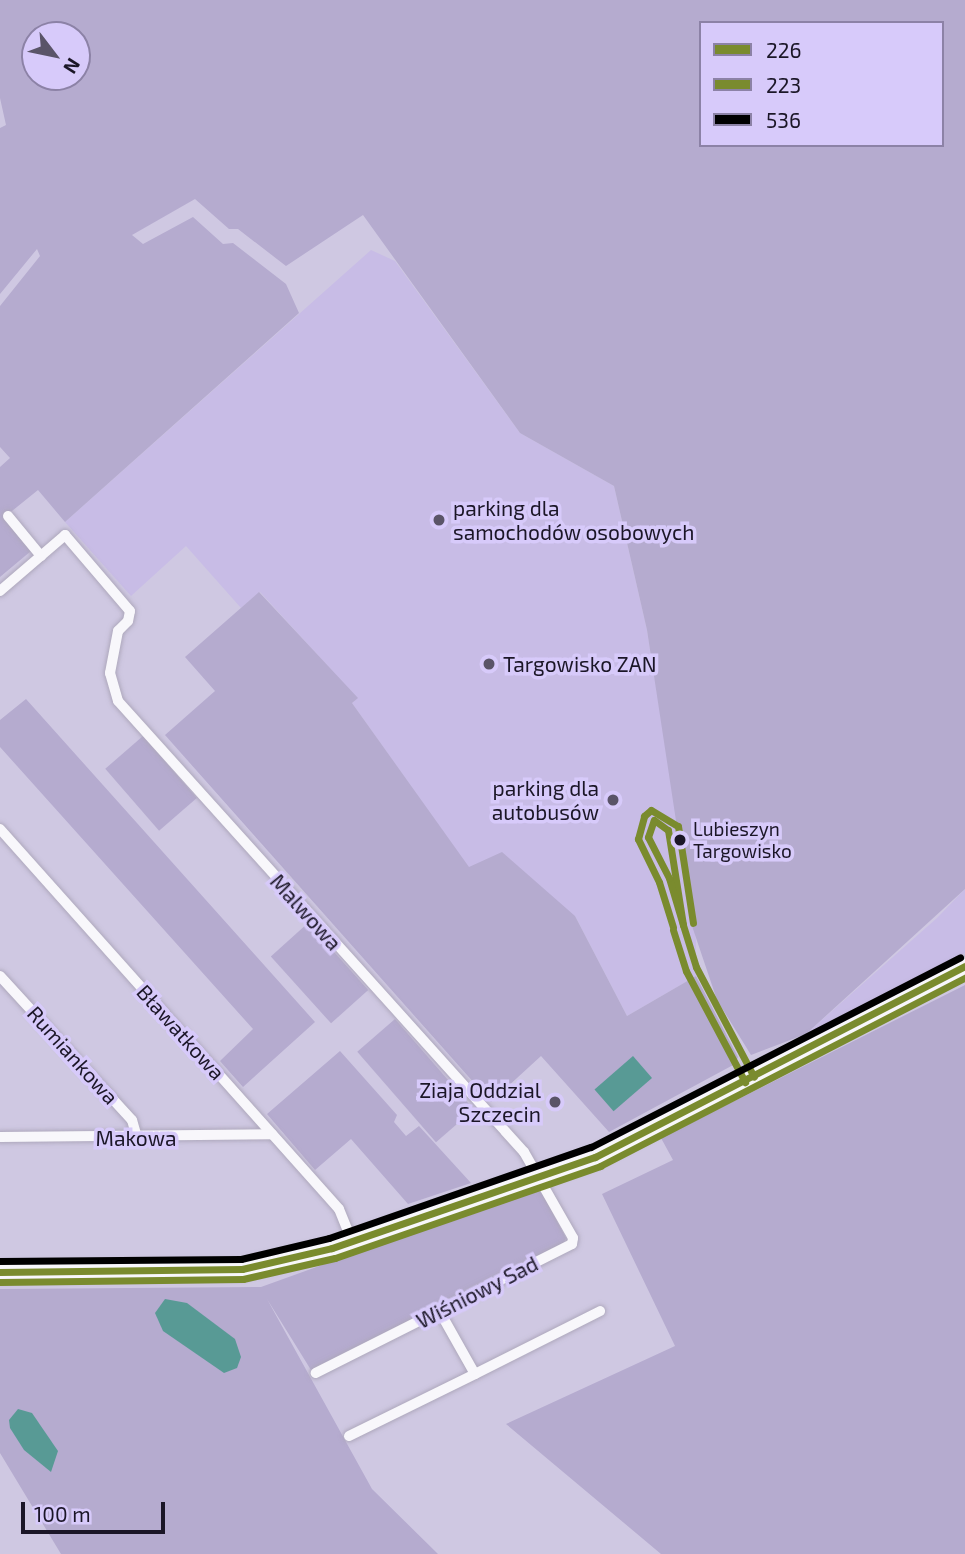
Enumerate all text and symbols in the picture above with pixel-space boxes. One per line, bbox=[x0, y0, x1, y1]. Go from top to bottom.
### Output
north arrow bbox=[21, 21, 91, 91]
legend bbox=[699, 21, 944, 147]
text: 226 bbox=[766, 37, 802, 62]
text: N bbox=[59, 54, 86, 78]
text: 223 bbox=[766, 72, 801, 97]
text: 536 bbox=[766, 107, 801, 132]
place label: parking dla samochodów osobowych bbox=[453, 495, 695, 545]
marker: parking dla samochodów osobowych bbox=[431, 512, 447, 528]
place label: Targowisko ZAN bbox=[503, 651, 657, 677]
marker: Targowisko ZAN bbox=[481, 656, 497, 672]
place label: parking dla autobusów bbox=[492, 775, 599, 825]
marker: parking dla autobusów bbox=[605, 792, 621, 808]
place label: Lubieszyn Targowisko bbox=[693, 818, 792, 862]
marker: Lubieszyn Targowisko bbox=[673, 833, 687, 847]
street label: Malwowa bbox=[265, 869, 347, 955]
street label: Bławatkowa bbox=[132, 979, 230, 1085]
street label: Rumiankowa bbox=[22, 1001, 124, 1109]
place label: Ziaja Oddzial Szczecin bbox=[419, 1077, 541, 1127]
marker: Ziaja Oddzial Szczecin bbox=[547, 1094, 563, 1110]
street label: Makowa bbox=[96, 1125, 176, 1151]
street label: Wiśniowy Sad bbox=[412, 1250, 542, 1334]
scale bar bbox=[24, 1488, 168, 1532]
text: 100 m bbox=[34, 1501, 91, 1526]

